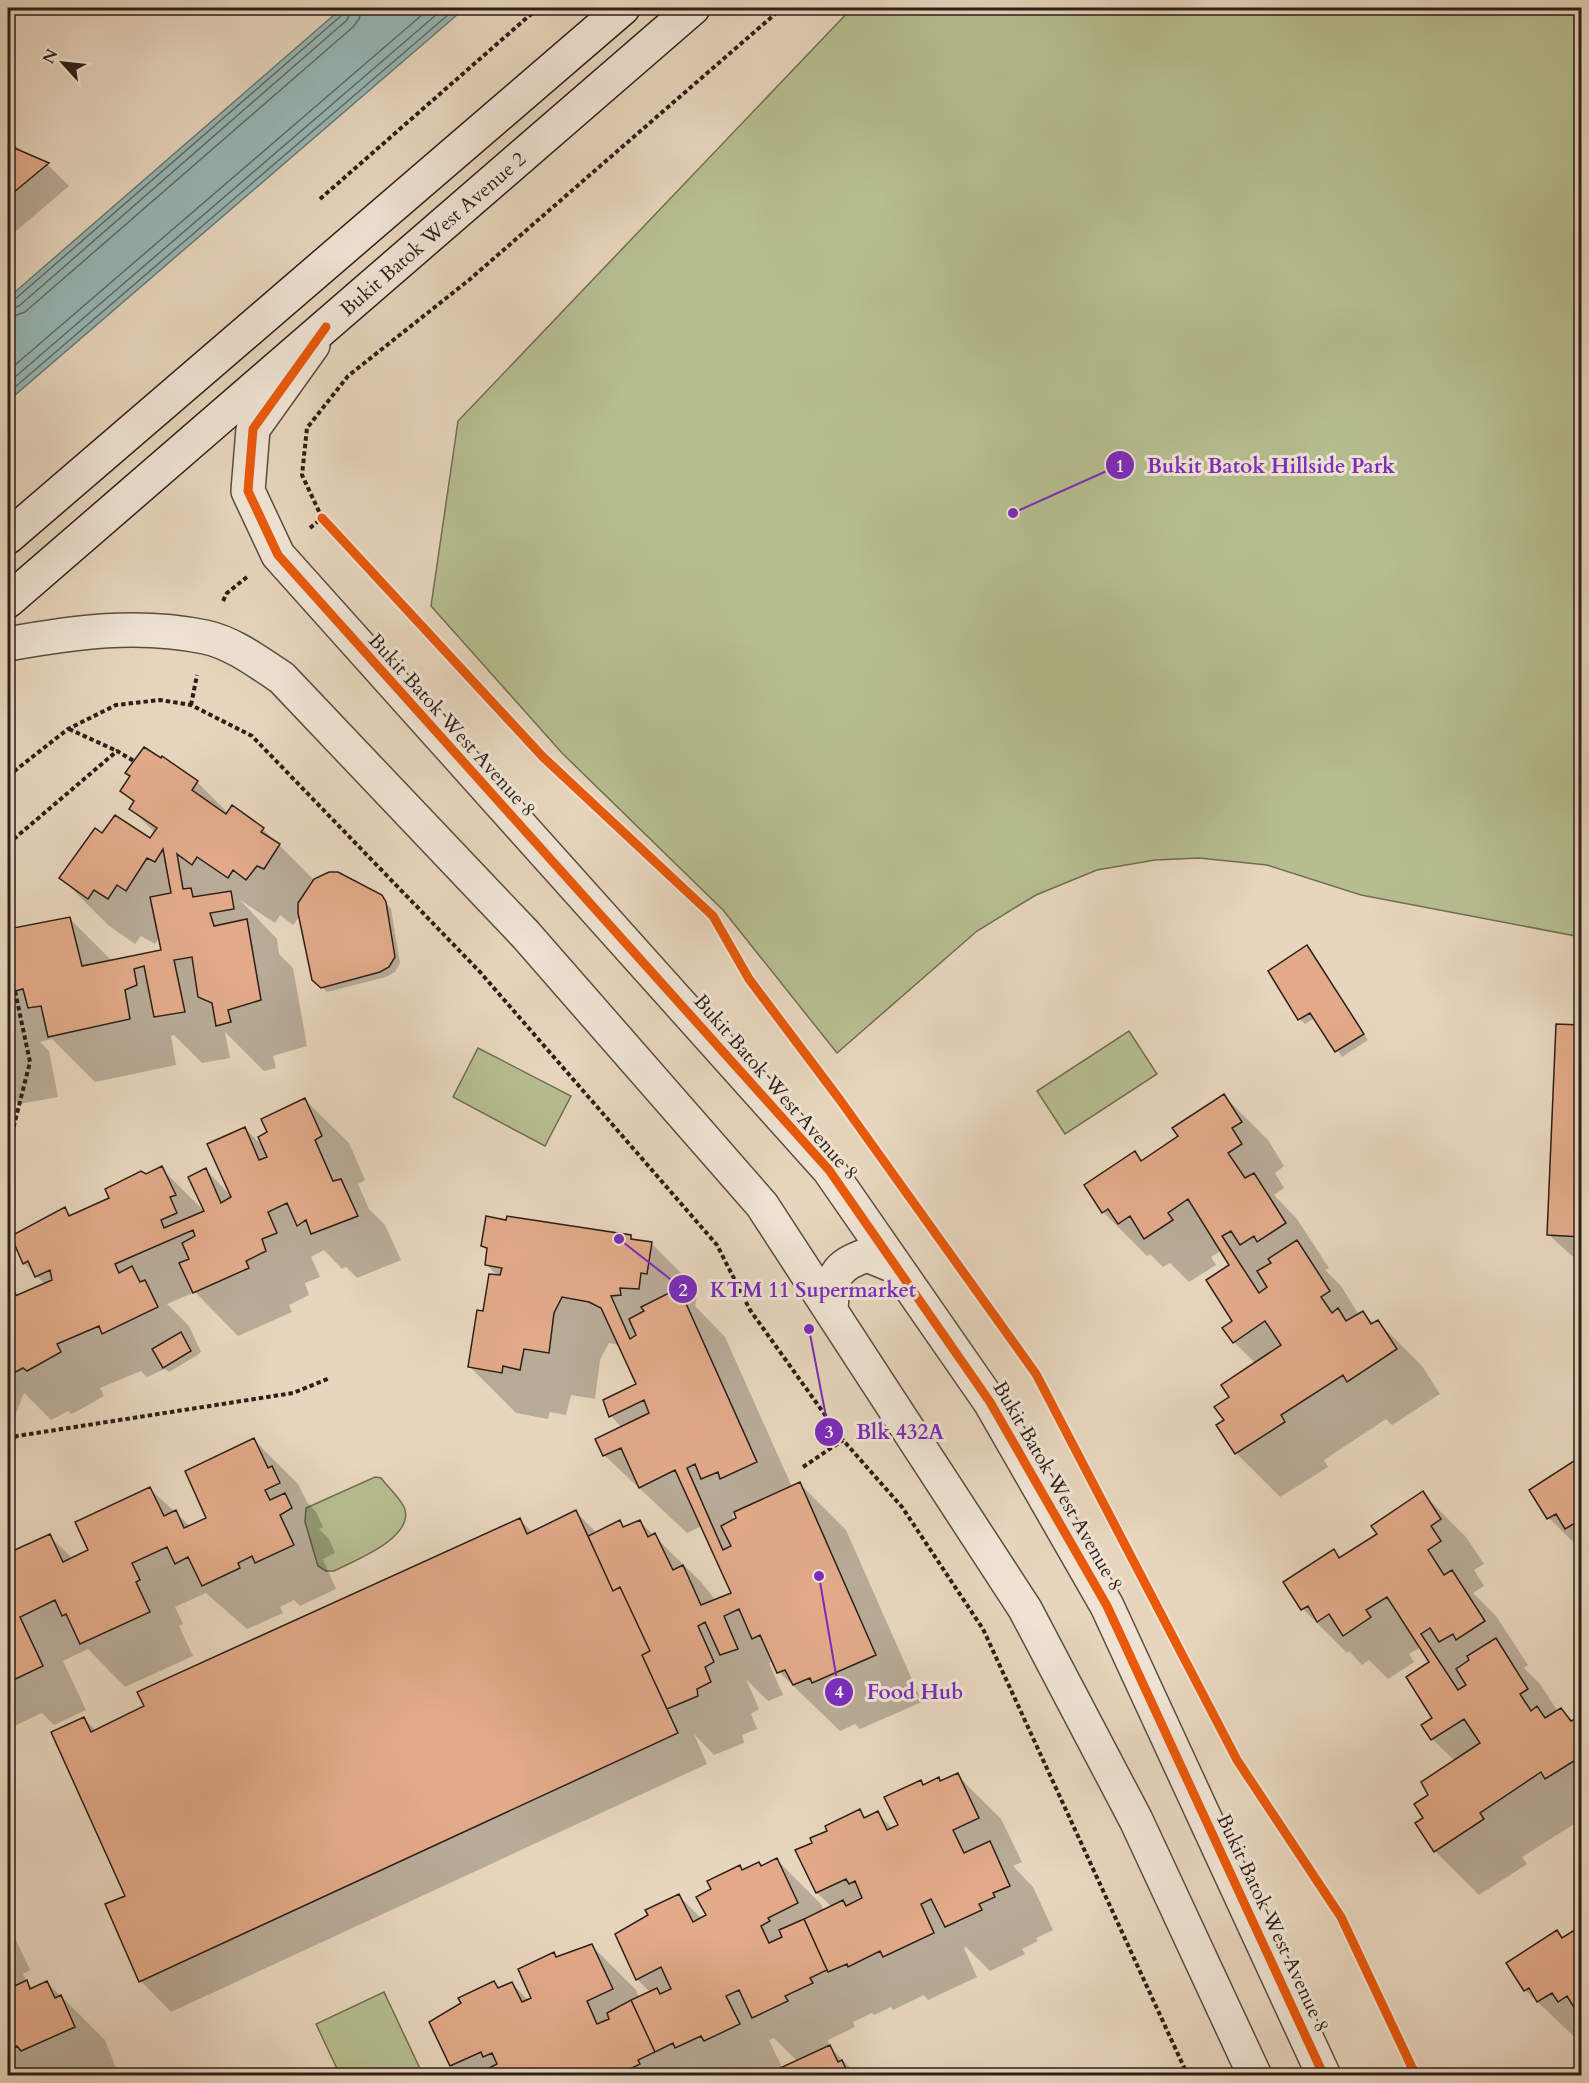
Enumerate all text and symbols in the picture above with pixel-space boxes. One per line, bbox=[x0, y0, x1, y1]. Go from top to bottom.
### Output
north arrow bbox=[33, 33, 93, 93]
text: N bbox=[38, 45, 64, 68]
street label: Bukit Batok West Avenue 2 bbox=[334, 146, 532, 322]
callout: Bukit Batok Hillside Park bbox=[1105, 446, 1407, 485]
text: Bukit Batok Hillside Park bbox=[1147, 452, 1395, 481]
text: 1 bbox=[1115, 454, 1125, 479]
street label: Bukit Batok West Avenue 8 bbox=[362, 628, 542, 822]
street label: Bukit Batok West Avenue 8 bbox=[688, 988, 864, 1186]
callout: KTM 11 Supermarket bbox=[668, 1270, 928, 1309]
text: KTM 11 Supermarket bbox=[710, 1276, 917, 1305]
text: 2 bbox=[678, 1278, 688, 1303]
street label: Bukit Batok West Avenue 8 bbox=[987, 1376, 1129, 1596]
callout: Blk 432A bbox=[814, 1412, 956, 1451]
text: Blk 432A bbox=[856, 1418, 944, 1447]
text: 3 bbox=[824, 1420, 834, 1445]
callout: Food Hub bbox=[824, 1672, 975, 1711]
text: Food Hub bbox=[867, 1678, 963, 1707]
text: 4 bbox=[834, 1680, 844, 1705]
street label: Bukit Batok West Avenue 8 bbox=[1210, 1809, 1336, 2037]

